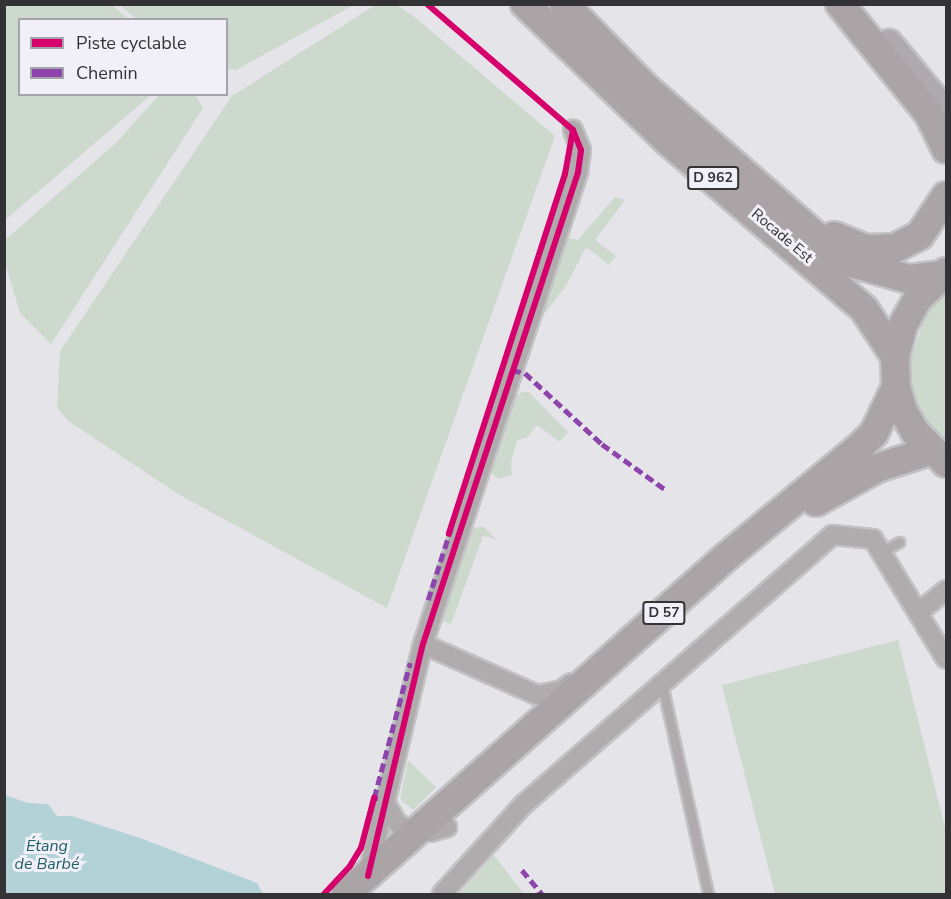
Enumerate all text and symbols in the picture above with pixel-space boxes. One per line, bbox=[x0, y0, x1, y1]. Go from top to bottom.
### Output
legend bbox=[18, 18, 228, 96]
text: Piste cyclable bbox=[76, 31, 187, 55]
text: Chemin bbox=[76, 61, 138, 85]
road number: D 962 bbox=[686, 167, 740, 189]
street label: Rocade Est bbox=[748, 205, 816, 267]
road number: D 57 bbox=[642, 602, 686, 624]
water label: Étang de Barbé bbox=[15, 836, 79, 874]

